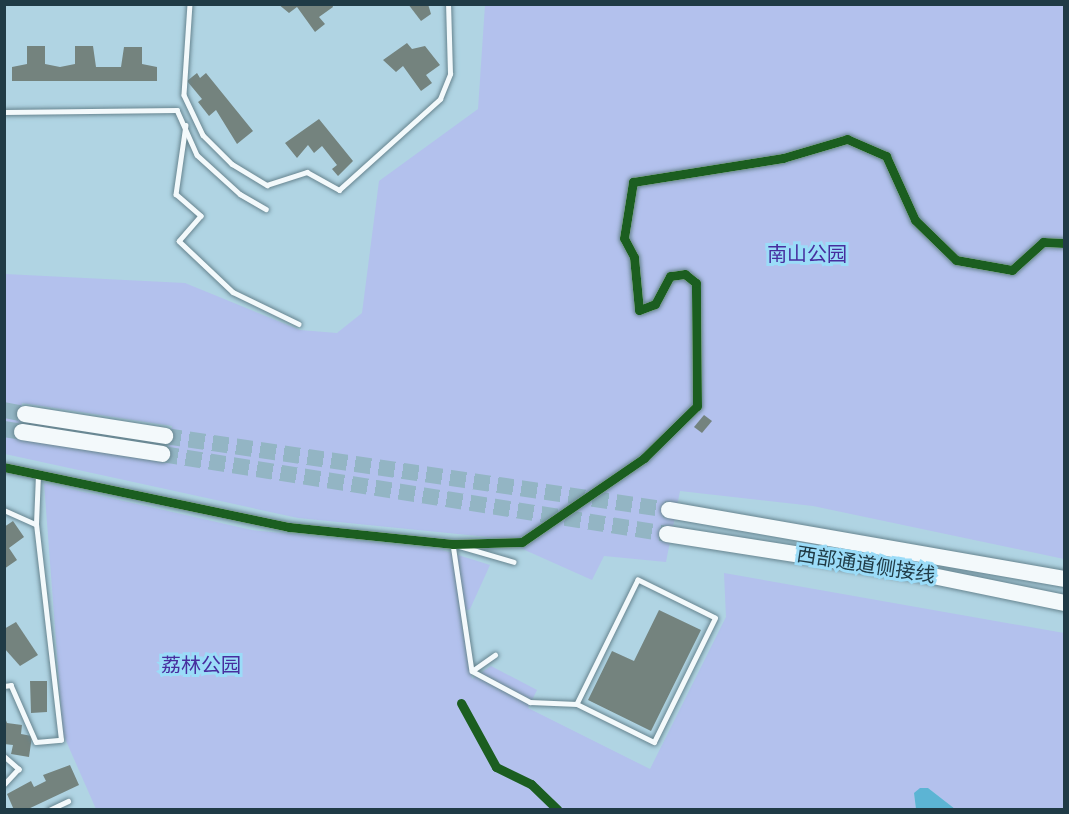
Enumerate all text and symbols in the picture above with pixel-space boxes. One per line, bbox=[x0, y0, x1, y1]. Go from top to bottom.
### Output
park label: 南山公园 bbox=[767, 242, 847, 266]
street label: 西部通道侧接线 bbox=[795, 542, 937, 588]
park label: 荔林公园 bbox=[161, 653, 241, 677]

